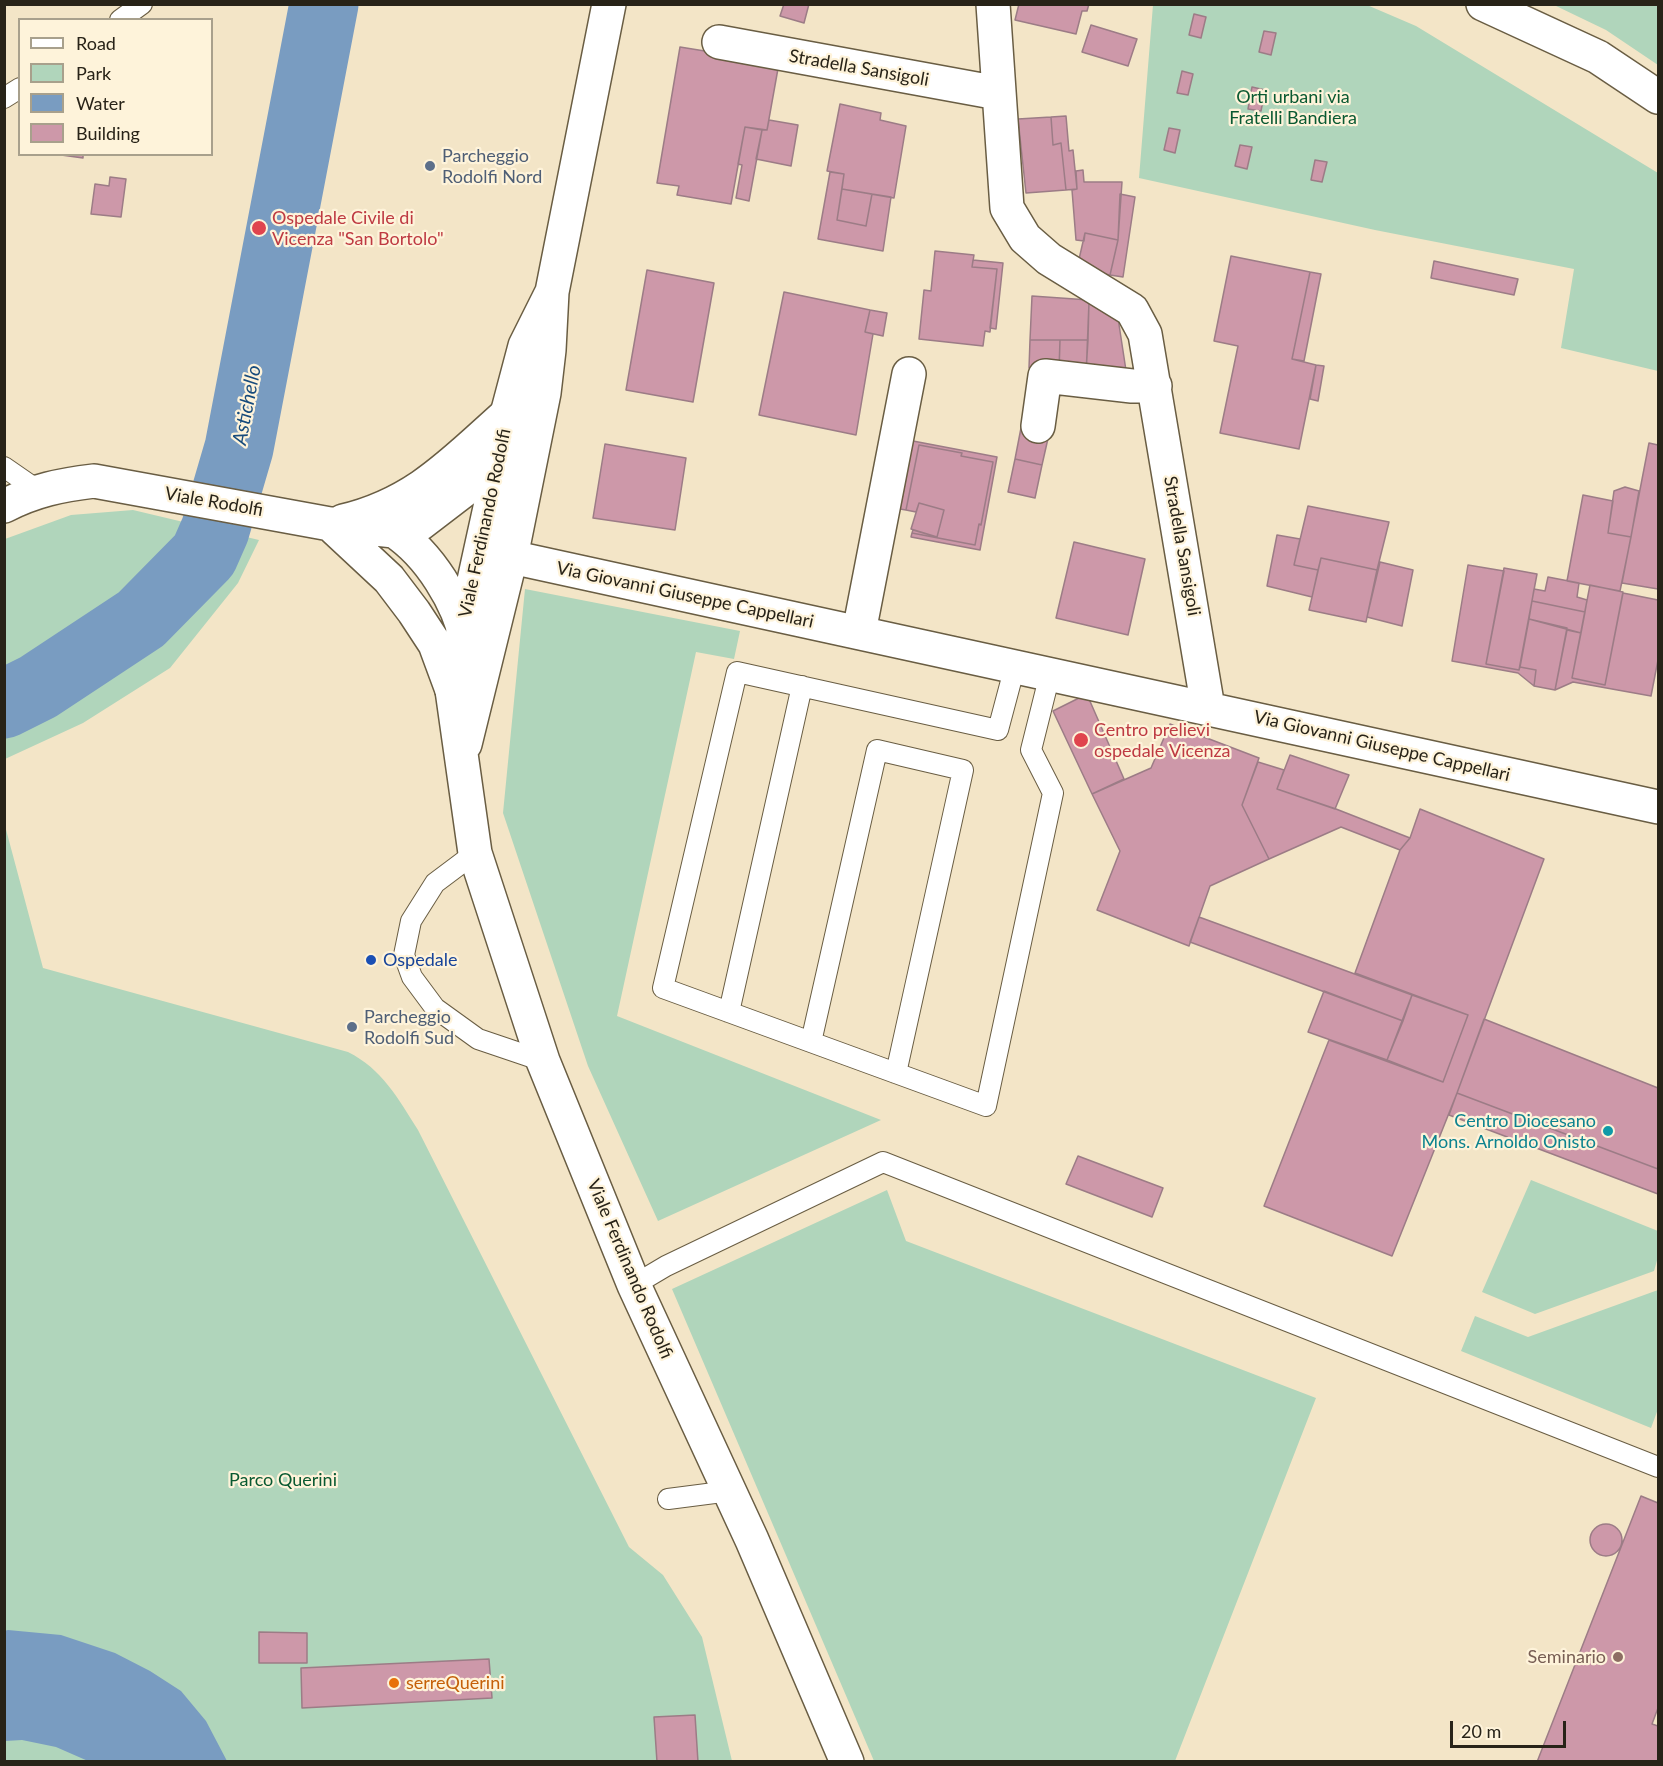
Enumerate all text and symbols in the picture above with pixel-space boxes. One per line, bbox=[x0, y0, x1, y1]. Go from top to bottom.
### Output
legend bbox=[18, 18, 213, 156]
text: Road bbox=[76, 32, 116, 54]
street label: Stradella Sansigoli bbox=[787, 45, 931, 91]
text: Park bbox=[76, 62, 111, 84]
park label: Orti urbani via Fratelli Bandiera bbox=[1229, 86, 1357, 128]
text: Water bbox=[76, 92, 125, 114]
text: Building bbox=[76, 122, 140, 144]
place label: Parcheggio Rodolfi Nord bbox=[442, 145, 542, 188]
marker: Parcheggio Rodolfi Nord bbox=[423, 159, 437, 173]
place label: Ospedale Civile di Vicenza "San Bortolo" bbox=[272, 207, 444, 250]
marker: Ospedale Civile di Vicenza "San Bortolo" bbox=[250, 219, 268, 237]
water label: Astichello bbox=[228, 363, 266, 447]
street label: Viale Ferdinando Rodolfi bbox=[454, 426, 516, 620]
street label: Stradella Sansigoli bbox=[1159, 474, 1205, 618]
street label: Viale Rodolfi bbox=[163, 483, 265, 521]
street label: Via Giovanni Giuseppe Cappellari bbox=[554, 557, 816, 633]
street label: Via Giovanni Giuseppe Cappellari bbox=[1252, 706, 1512, 786]
place label: Centro prelievi ospedale Vicenza bbox=[1094, 719, 1231, 762]
marker: Centro prelievi ospedale Vicenza bbox=[1072, 731, 1090, 749]
place label: Ospedale bbox=[383, 949, 457, 971]
marker: Ospedale bbox=[364, 953, 378, 967]
place label: Parcheggio Rodolfi Sud bbox=[364, 1006, 454, 1048]
marker: Parcheggio Rodolfi Sud bbox=[345, 1020, 359, 1034]
place label: Centro Diocesano Mons. Arnoldo Onisto bbox=[1422, 1110, 1596, 1152]
marker: Centro Diocesano Mons. Arnoldo Onisto bbox=[1601, 1124, 1615, 1138]
street label: Viale Ferdinando Rodolfi bbox=[582, 1176, 678, 1362]
park label: Parco Querini bbox=[229, 1469, 337, 1491]
place label: Seminario bbox=[1528, 1646, 1606, 1668]
marker: Seminario bbox=[1611, 1650, 1625, 1664]
place label: serreQuerini bbox=[406, 1672, 505, 1694]
marker: serreQuerini bbox=[387, 1676, 401, 1690]
scale bar bbox=[1453, 1709, 1568, 1747]
text: 20 m bbox=[1461, 1720, 1501, 1742]

